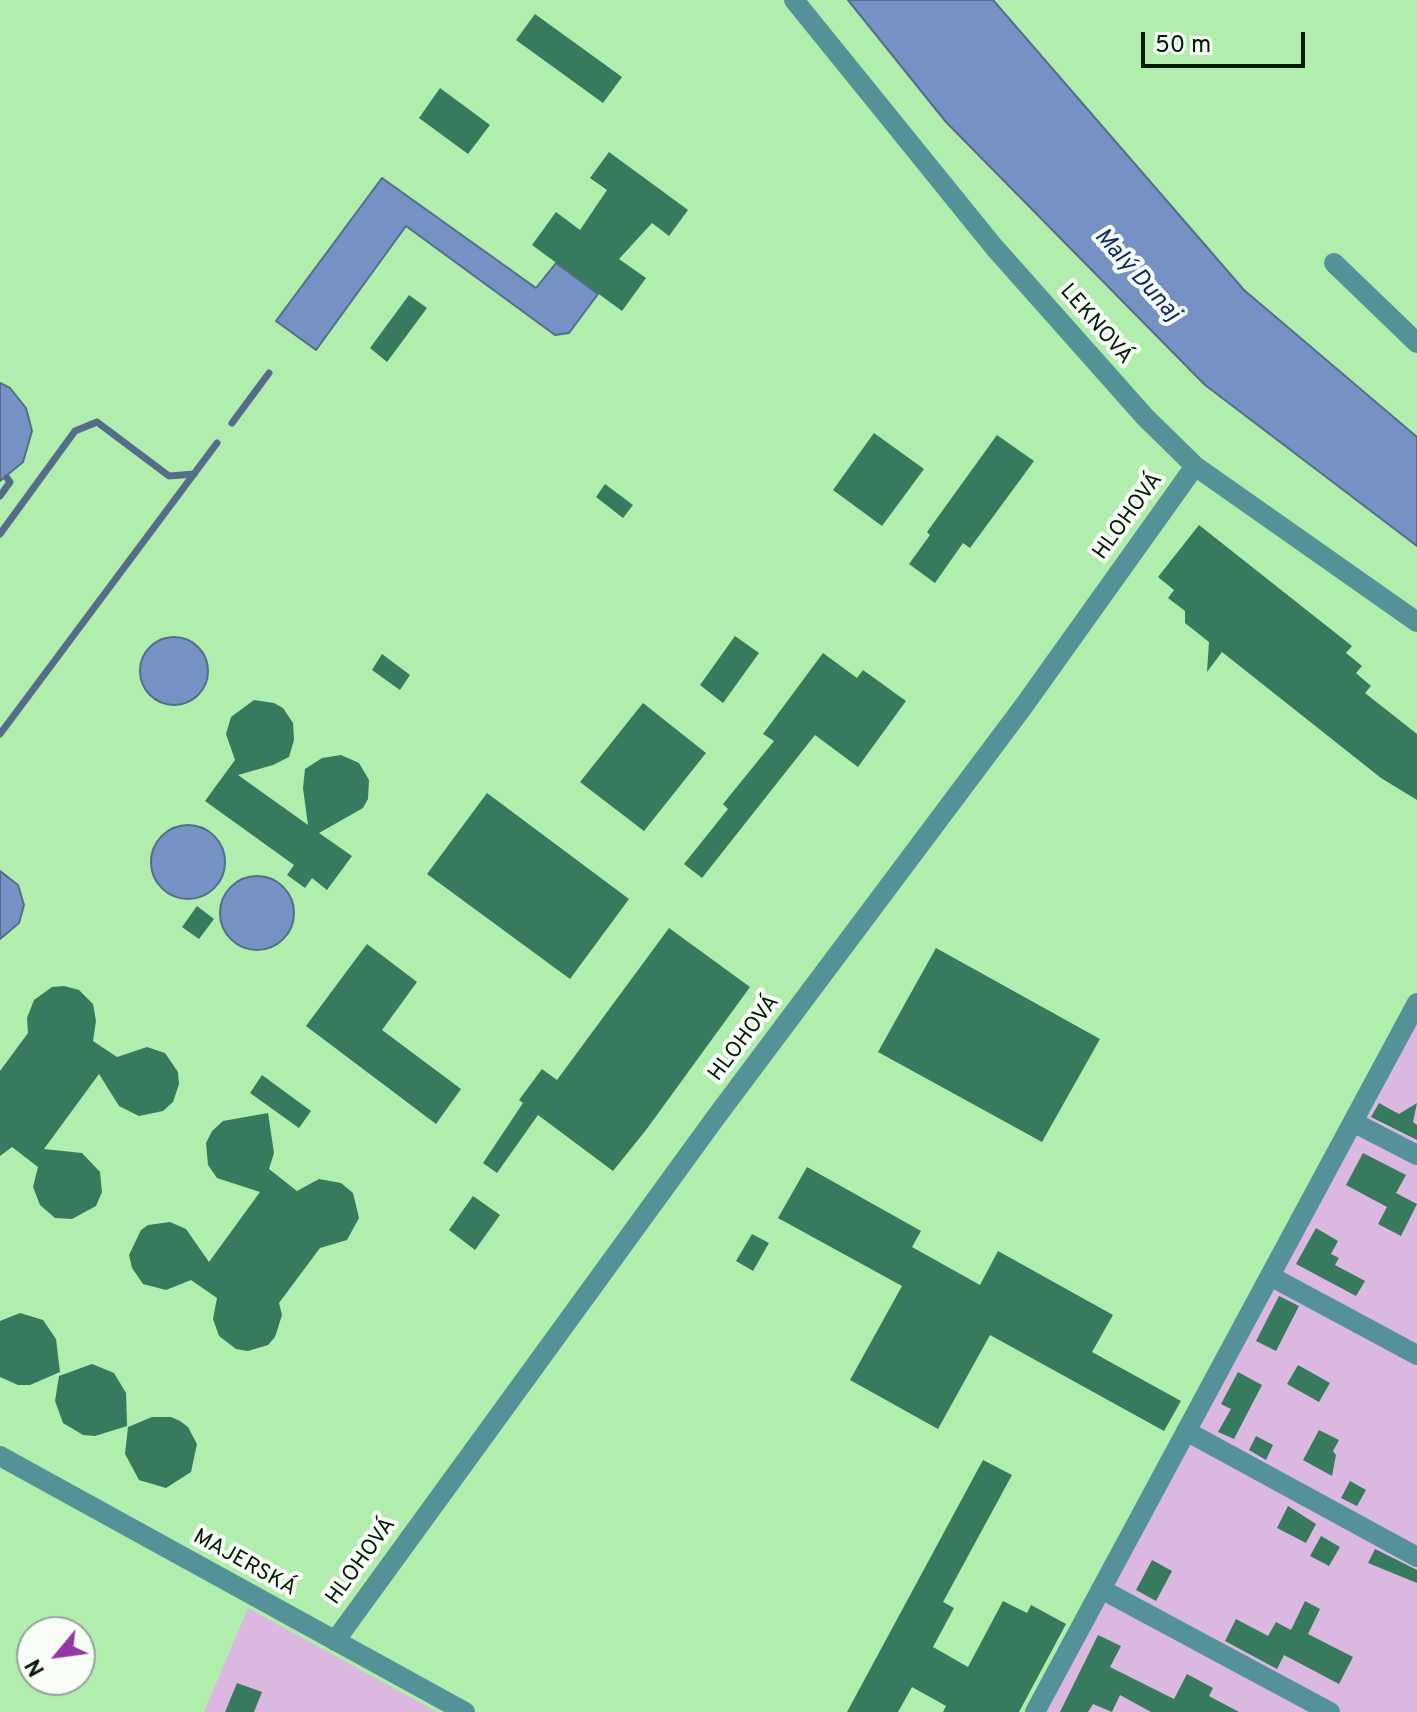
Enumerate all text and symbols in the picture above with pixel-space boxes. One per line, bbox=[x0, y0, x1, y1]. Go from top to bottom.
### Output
scale bar bbox=[1145, 16, 1309, 66]
text: 50 m bbox=[1155, 31, 1211, 61]
water label: Malý Dunaj bbox=[1087, 224, 1185, 328]
street label: LEKNOVÁ bbox=[1053, 280, 1137, 370]
street label: HLOHOVÁ bbox=[1089, 468, 1169, 566]
street label: HLOHOVÁ bbox=[704, 991, 786, 1087]
street label: HLOHOVÁ bbox=[322, 1513, 402, 1611]
street label: MAJERSKÁ bbox=[188, 1525, 300, 1603]
north arrow bbox=[16, 1616, 96, 1696]
text: N bbox=[21, 1653, 52, 1680]

